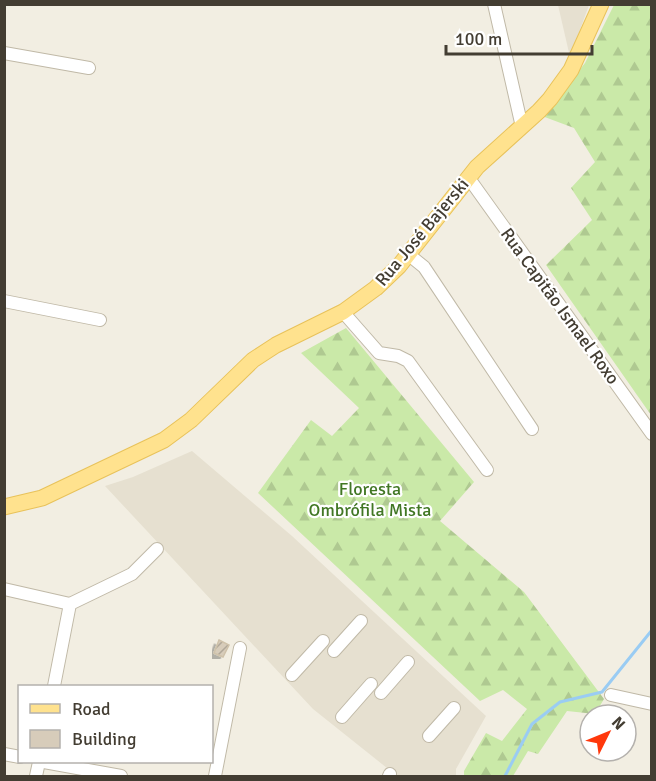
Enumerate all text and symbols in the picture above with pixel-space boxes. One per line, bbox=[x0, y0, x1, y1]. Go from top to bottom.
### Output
scale bar bbox=[446, 18, 592, 56]
text: 100 m bbox=[455, 28, 502, 50]
street label: Rua José Bajerski bbox=[371, 174, 473, 290]
street label: Rua Capitão Ismael Roxo bbox=[496, 224, 624, 388]
park label: Floresta Ombrófila Mista bbox=[309, 478, 431, 521]
legend bbox=[18, 685, 213, 763]
text: Road bbox=[72, 698, 111, 720]
north arrow bbox=[578, 703, 638, 763]
text: N bbox=[607, 713, 629, 734]
text: Building bbox=[72, 728, 136, 750]

